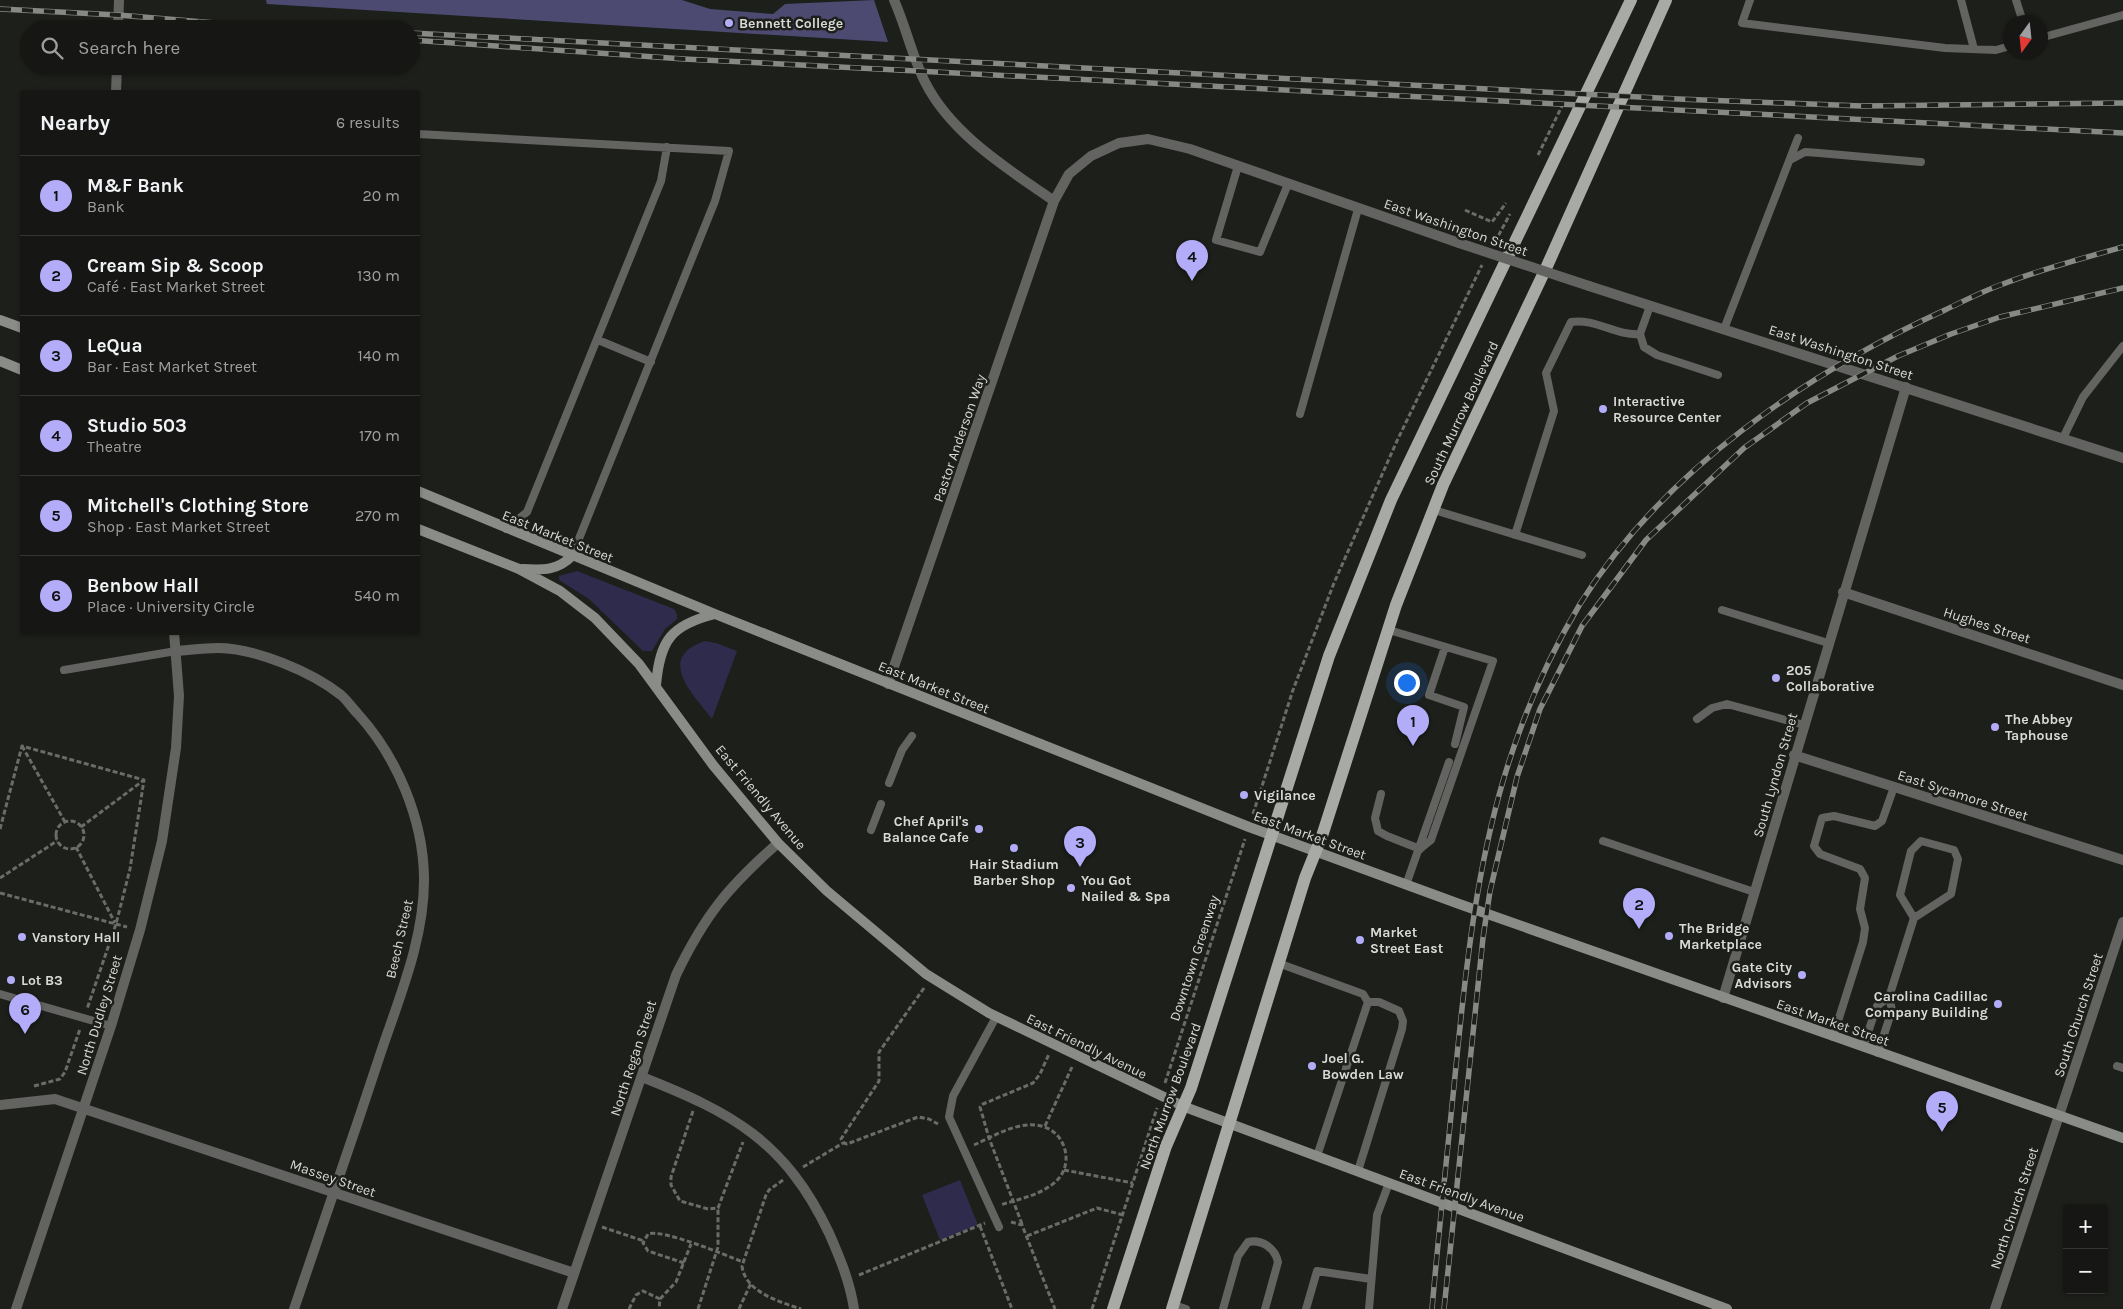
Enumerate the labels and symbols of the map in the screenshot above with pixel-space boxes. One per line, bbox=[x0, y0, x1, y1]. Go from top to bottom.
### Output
place label: Bennett College bbox=[739, 15, 843, 32]
north arrow bbox=[2003, 15, 2048, 60]
marker: Bennett College bbox=[723, 17, 735, 29]
street label: East Washington Street bbox=[1382, 195, 1530, 260]
pin: 4 bbox=[1176, 240, 1208, 281]
street label: East Washington Street bbox=[1767, 321, 1915, 384]
street label: South Murrow Boulevard bbox=[1421, 338, 1502, 488]
street label: Pastor Anderson Way bbox=[930, 371, 990, 504]
place label: Interactive Resource Center bbox=[1613, 393, 1721, 426]
marker: Interactive Resource Center bbox=[1597, 403, 1609, 415]
street label: East Market Street bbox=[500, 506, 616, 566]
street label: Hughes Street bbox=[1941, 603, 2033, 648]
street label: East Market Street bbox=[876, 657, 992, 717]
place label: 205 Collaborative bbox=[1786, 662, 1875, 695]
your location bbox=[1394, 670, 1420, 696]
marker: 205 Collaborative bbox=[1770, 672, 1782, 684]
pin: 1 bbox=[1397, 705, 1429, 746]
street label: South Lyndon Street bbox=[1750, 711, 1801, 839]
place label: The Abbey Taphouse bbox=[2005, 711, 2073, 744]
marker: The Abbey Taphouse bbox=[1989, 721, 2001, 733]
street label: East Friendly Avenue bbox=[712, 741, 810, 853]
street label: East Sycamore Street bbox=[1895, 766, 2030, 825]
place label: Vigilance bbox=[1254, 787, 1316, 804]
marker: Vigilance bbox=[1238, 789, 1250, 801]
street label: East Market Street bbox=[1251, 807, 1368, 864]
place label: Chef April's Balance Cafe bbox=[883, 813, 969, 846]
marker: Chef April's Balance Cafe bbox=[973, 823, 985, 835]
pin: 3 bbox=[1064, 826, 1096, 867]
marker: Hair Stadium Barber Shop bbox=[1008, 842, 1020, 854]
place label: Hair Stadium Barber Shop bbox=[969, 856, 1059, 889]
place label: You Got Nailed & Spa bbox=[1081, 872, 1170, 905]
marker: You Got Nailed & Spa bbox=[1065, 882, 1077, 894]
pin: 2 bbox=[1623, 888, 1655, 929]
street label: Downtown Greenway bbox=[1166, 892, 1223, 1023]
street label: Beech Street bbox=[382, 898, 417, 980]
place label: The Bridge Marketplace bbox=[1679, 920, 1762, 953]
place label: Market Street East bbox=[1370, 924, 1444, 957]
place label: Vanstory Hall bbox=[32, 929, 120, 946]
marker: The Bridge Marketplace bbox=[1663, 930, 1675, 942]
marker: Vanstory Hall bbox=[16, 931, 28, 943]
marker: Market Street East bbox=[1354, 934, 1366, 946]
street label: South Church Street bbox=[2050, 951, 2107, 1079]
street label: North Dudley Street bbox=[73, 953, 126, 1077]
place label: Gate City Advisors bbox=[1732, 959, 1792, 992]
marker: Gate City Advisors bbox=[1796, 969, 1808, 981]
place label: Lot B3 bbox=[21, 972, 63, 989]
marker: Lot B3 bbox=[5, 974, 17, 986]
place label: Carolina Cadillac Company Building bbox=[1865, 988, 1988, 1021]
pin: 6 bbox=[9, 993, 41, 1034]
street label: East Market Street bbox=[1774, 995, 1892, 1050]
street label: North Regan Street bbox=[607, 998, 660, 1118]
marker: Carolina Cadillac Company Building bbox=[1992, 998, 2004, 1010]
street label: East Friendly Avenue bbox=[1024, 1010, 1150, 1083]
street label: North Murrow Boulevard bbox=[1136, 1020, 1205, 1172]
place label: Joel G. Bowden Law bbox=[1322, 1050, 1404, 1083]
marker: Joel G. Bowden Law bbox=[1306, 1060, 1318, 1072]
pin: 5 bbox=[1926, 1091, 1958, 1132]
street label: North Church Street bbox=[1987, 1145, 2042, 1271]
street label: Massey Street bbox=[288, 1156, 378, 1201]
street label: East Friendly Avenue bbox=[1397, 1165, 1527, 1226]

